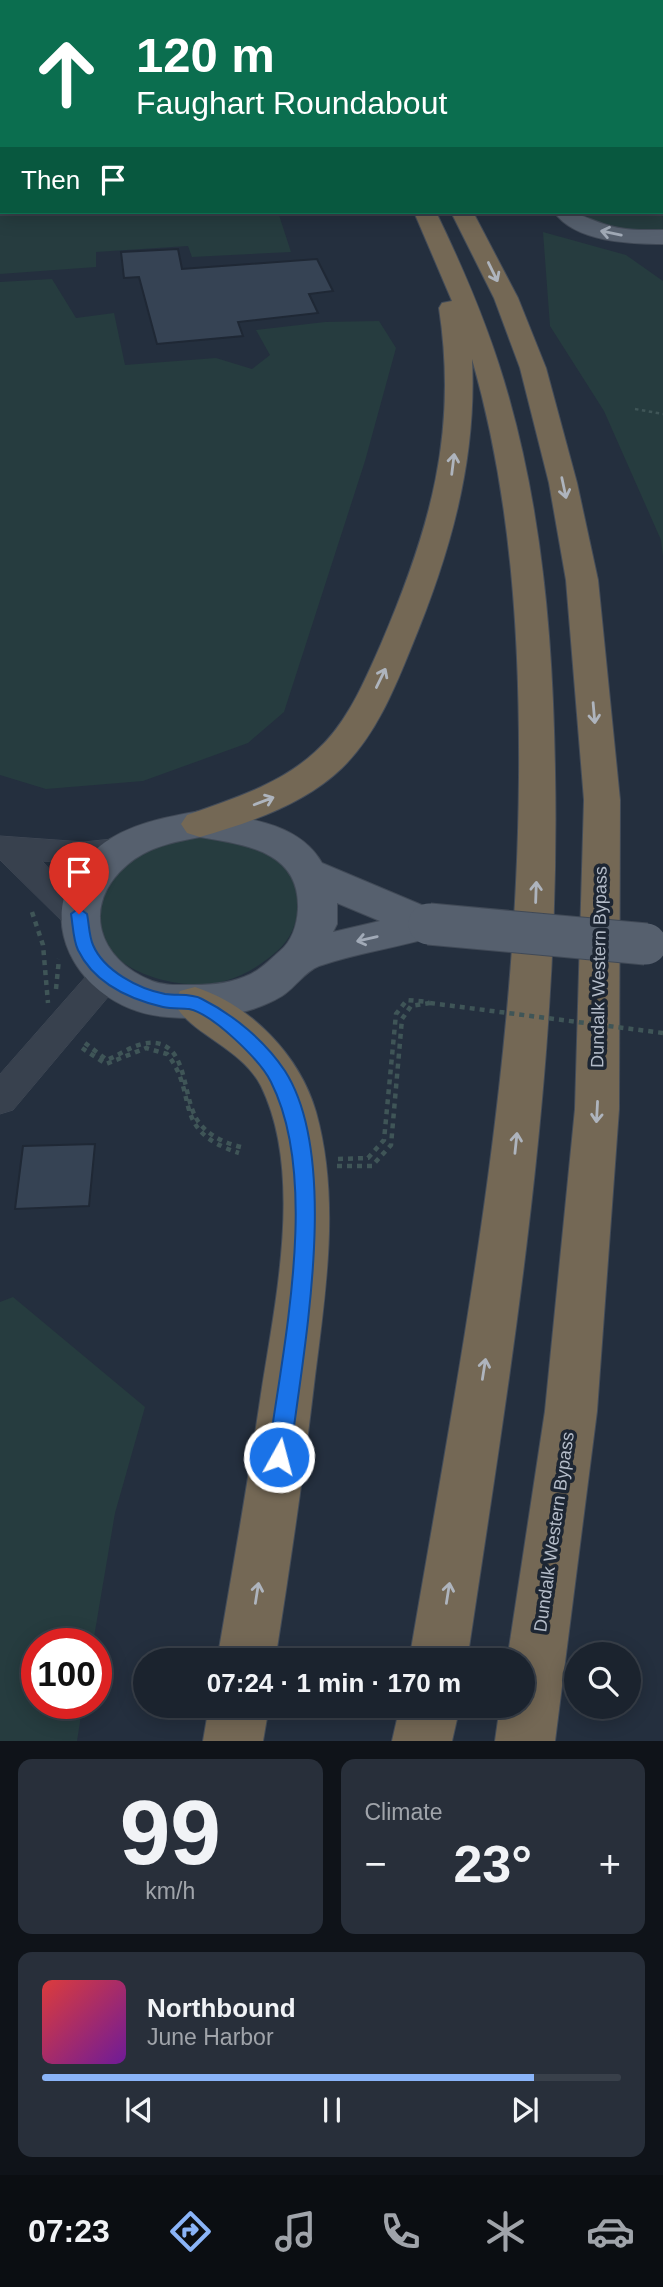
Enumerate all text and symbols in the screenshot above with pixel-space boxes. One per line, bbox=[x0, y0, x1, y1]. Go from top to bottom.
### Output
icon: ahead bbox=[21, 28, 112, 119]
text: 120 m bbox=[136, 28, 275, 82]
text: Faughart Roundabout bbox=[136, 85, 447, 121]
icon: arrive bbox=[94, 161, 132, 199]
text: Then bbox=[21, 165, 80, 195]
one-way arrow bbox=[600, 225, 623, 239]
one-way arrow bbox=[487, 261, 501, 282]
one-way arrow bbox=[447, 453, 460, 476]
one-way arrow bbox=[557, 476, 571, 499]
one-way arrow bbox=[375, 668, 389, 689]
one-way arrow bbox=[588, 701, 601, 724]
one-way arrow bbox=[252, 793, 274, 806]
pin bbox=[49, 842, 109, 914]
icon: arrive bbox=[60, 853, 98, 891]
street label: Dundalk Western Bypass bbox=[587, 866, 611, 1068]
one-way arrow bbox=[530, 881, 543, 904]
one-way arrow bbox=[356, 933, 379, 946]
one-way arrow bbox=[590, 1100, 603, 1123]
one-way arrow bbox=[510, 1133, 523, 1155]
one-way arrow bbox=[478, 1358, 491, 1381]
position arrow bbox=[242, 1420, 316, 1494]
street label: Dundalk Western Bypass bbox=[530, 1431, 578, 1633]
one-way arrow bbox=[251, 1582, 264, 1605]
one-way arrow bbox=[442, 1582, 455, 1605]
speed limit sign: 100 bbox=[21, 1628, 112, 1719]
map controls bbox=[564, 1642, 641, 1719]
button: search bbox=[564, 1642, 641, 1719]
text: 07:24 · 1 min · 170 m bbox=[207, 1668, 461, 1698]
text: 99 bbox=[120, 1782, 221, 1883]
text: Climate bbox=[365, 1799, 442, 1825]
text: 23° bbox=[453, 1835, 532, 1893]
text: − bbox=[365, 1843, 387, 1885]
text: + bbox=[599, 1843, 621, 1885]
text: km/h bbox=[145, 1878, 195, 1904]
text: Northbound bbox=[147, 1993, 296, 2023]
text: June Harbor bbox=[147, 2024, 274, 2050]
icon: previous bbox=[120, 2091, 158, 2129]
icon: pause bbox=[313, 2091, 351, 2129]
icon: next bbox=[506, 2091, 544, 2129]
icon: directions bbox=[166, 2207, 215, 2256]
icon: music bbox=[271, 2207, 320, 2256]
icon: phone bbox=[376, 2207, 425, 2256]
icon: climate bbox=[481, 2207, 530, 2256]
icon: car bbox=[586, 2207, 635, 2256]
text: 07:23 bbox=[28, 2213, 110, 2249]

